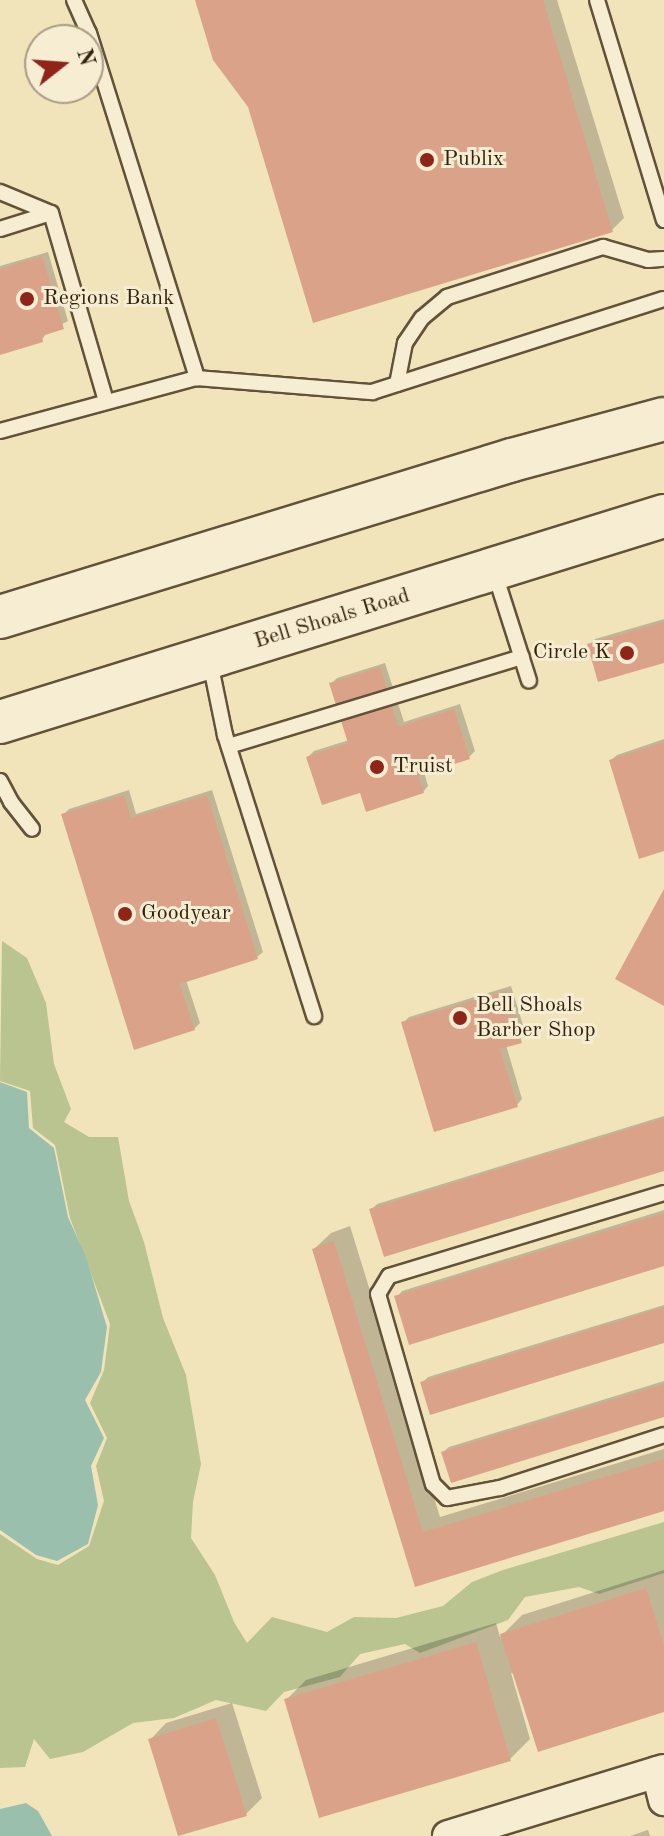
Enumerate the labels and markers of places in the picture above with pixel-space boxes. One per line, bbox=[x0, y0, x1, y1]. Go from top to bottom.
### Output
place label: Publix bbox=[443, 147, 504, 173]
marker: Publix bbox=[418, 151, 436, 169]
place label: Regions Bank bbox=[43, 286, 175, 312]
marker: Regions Bank bbox=[18, 290, 36, 308]
place label: Circle K bbox=[533, 640, 611, 666]
marker: Circle K bbox=[618, 644, 636, 662]
place label: Truist bbox=[393, 754, 453, 780]
marker: Truist bbox=[368, 758, 386, 776]
place label: Goodyear bbox=[141, 901, 231, 927]
marker: Goodyear bbox=[116, 905, 134, 923]
place label: Bell Shoals Barber Shop bbox=[476, 992, 596, 1044]
marker: Bell Shoals Barber Shop bbox=[451, 1009, 469, 1027]

